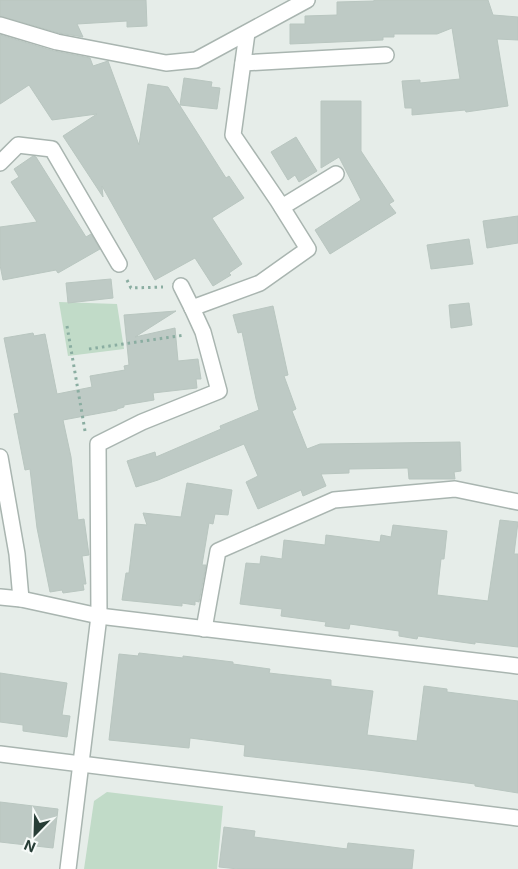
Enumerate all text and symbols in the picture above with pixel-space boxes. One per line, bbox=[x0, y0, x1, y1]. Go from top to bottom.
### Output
north arrow bbox=[10, 809, 60, 859]
text: N bbox=[21, 837, 38, 856]

